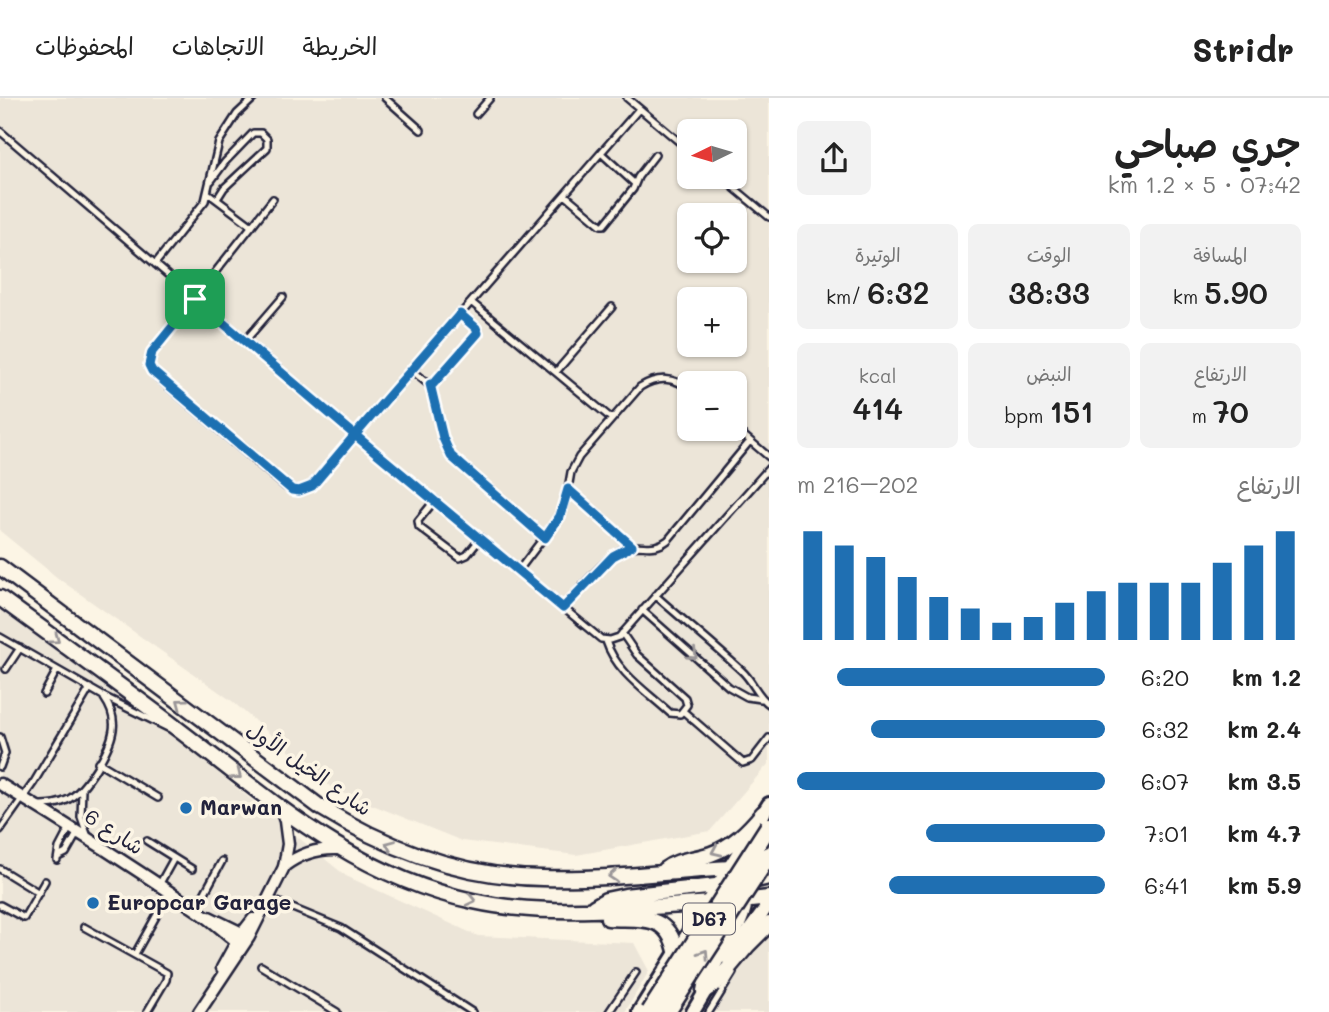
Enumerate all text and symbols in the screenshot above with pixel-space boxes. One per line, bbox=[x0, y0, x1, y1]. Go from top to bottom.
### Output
text: Stridr bbox=[1192, 27, 1294, 70]
text: المحفوظات bbox=[35, 30, 134, 61]
text: الاتجاهات bbox=[172, 30, 265, 61]
text: الخريطة bbox=[303, 30, 377, 61]
text: جري صباحي bbox=[1114, 118, 1301, 168]
north arrow bbox=[677, 119, 747, 189]
map controls bbox=[677, 119, 747, 441]
button: share bbox=[797, 121, 871, 195]
text: 07:42 · 5 × 1.2 km bbox=[1107, 169, 1301, 199]
button: locate bbox=[677, 203, 747, 273]
text: الوتيرة bbox=[855, 242, 901, 267]
text: الوقت bbox=[1027, 242, 1071, 267]
text: المسافة bbox=[1193, 242, 1247, 267]
pin bbox=[165, 269, 225, 329]
text: 6:32 bbox=[867, 272, 929, 312]
text: 38:33 bbox=[1008, 272, 1090, 312]
text: 5.90 bbox=[1204, 272, 1268, 312]
icon: arrive bbox=[176, 280, 214, 318]
text: /km bbox=[826, 284, 867, 309]
text: km bbox=[1173, 284, 1204, 309]
button: + bbox=[677, 287, 747, 357]
text: النبض bbox=[1026, 361, 1072, 386]
text: الارتفاع bbox=[1194, 361, 1247, 386]
text: kcal bbox=[859, 363, 897, 388]
button: − bbox=[677, 371, 747, 441]
text: 414 bbox=[852, 388, 903, 428]
text: 151 bbox=[1049, 391, 1094, 431]
text: 70 bbox=[1213, 391, 1249, 431]
text: bpm bbox=[1004, 403, 1049, 428]
text: m bbox=[1192, 403, 1213, 428]
text: 202–216 m bbox=[797, 469, 918, 499]
text: الارتفاع bbox=[1237, 470, 1301, 500]
one-way arrow bbox=[47, 630, 60, 643]
one-way arrow bbox=[685, 647, 698, 660]
text: 6:20 bbox=[1141, 662, 1189, 692]
text: 1.2 km bbox=[1232, 662, 1301, 692]
one-way arrow bbox=[176, 699, 189, 712]
text: 6:32 bbox=[1142, 714, 1189, 744]
text: 2.4 km bbox=[1228, 714, 1301, 744]
street label: شارع الخيل الأول bbox=[240, 715, 378, 823]
text: 6:07 bbox=[1141, 766, 1189, 796]
text: 3.5 km bbox=[1228, 766, 1301, 796]
one-way arrow bbox=[229, 767, 241, 780]
place label: Marwan bbox=[200, 793, 282, 820]
marker: Marwan bbox=[178, 800, 194, 816]
street label: شارع 6 bbox=[79, 802, 149, 862]
text: 7:01 bbox=[1145, 818, 1189, 848]
text: 4.7 km bbox=[1228, 818, 1301, 848]
one-way arrow bbox=[384, 839, 397, 853]
one-way arrow bbox=[711, 842, 723, 856]
one-way arrow bbox=[607, 868, 618, 883]
text: 6:41 bbox=[1144, 870, 1189, 900]
text: 5.9 km bbox=[1228, 870, 1301, 900]
place label: Europcar Garage bbox=[107, 888, 291, 915]
one-way arrow bbox=[465, 892, 477, 907]
marker: Europcar Garage bbox=[85, 895, 101, 911]
road number: D67 bbox=[683, 904, 735, 934]
one-way arrow bbox=[696, 949, 709, 962]

